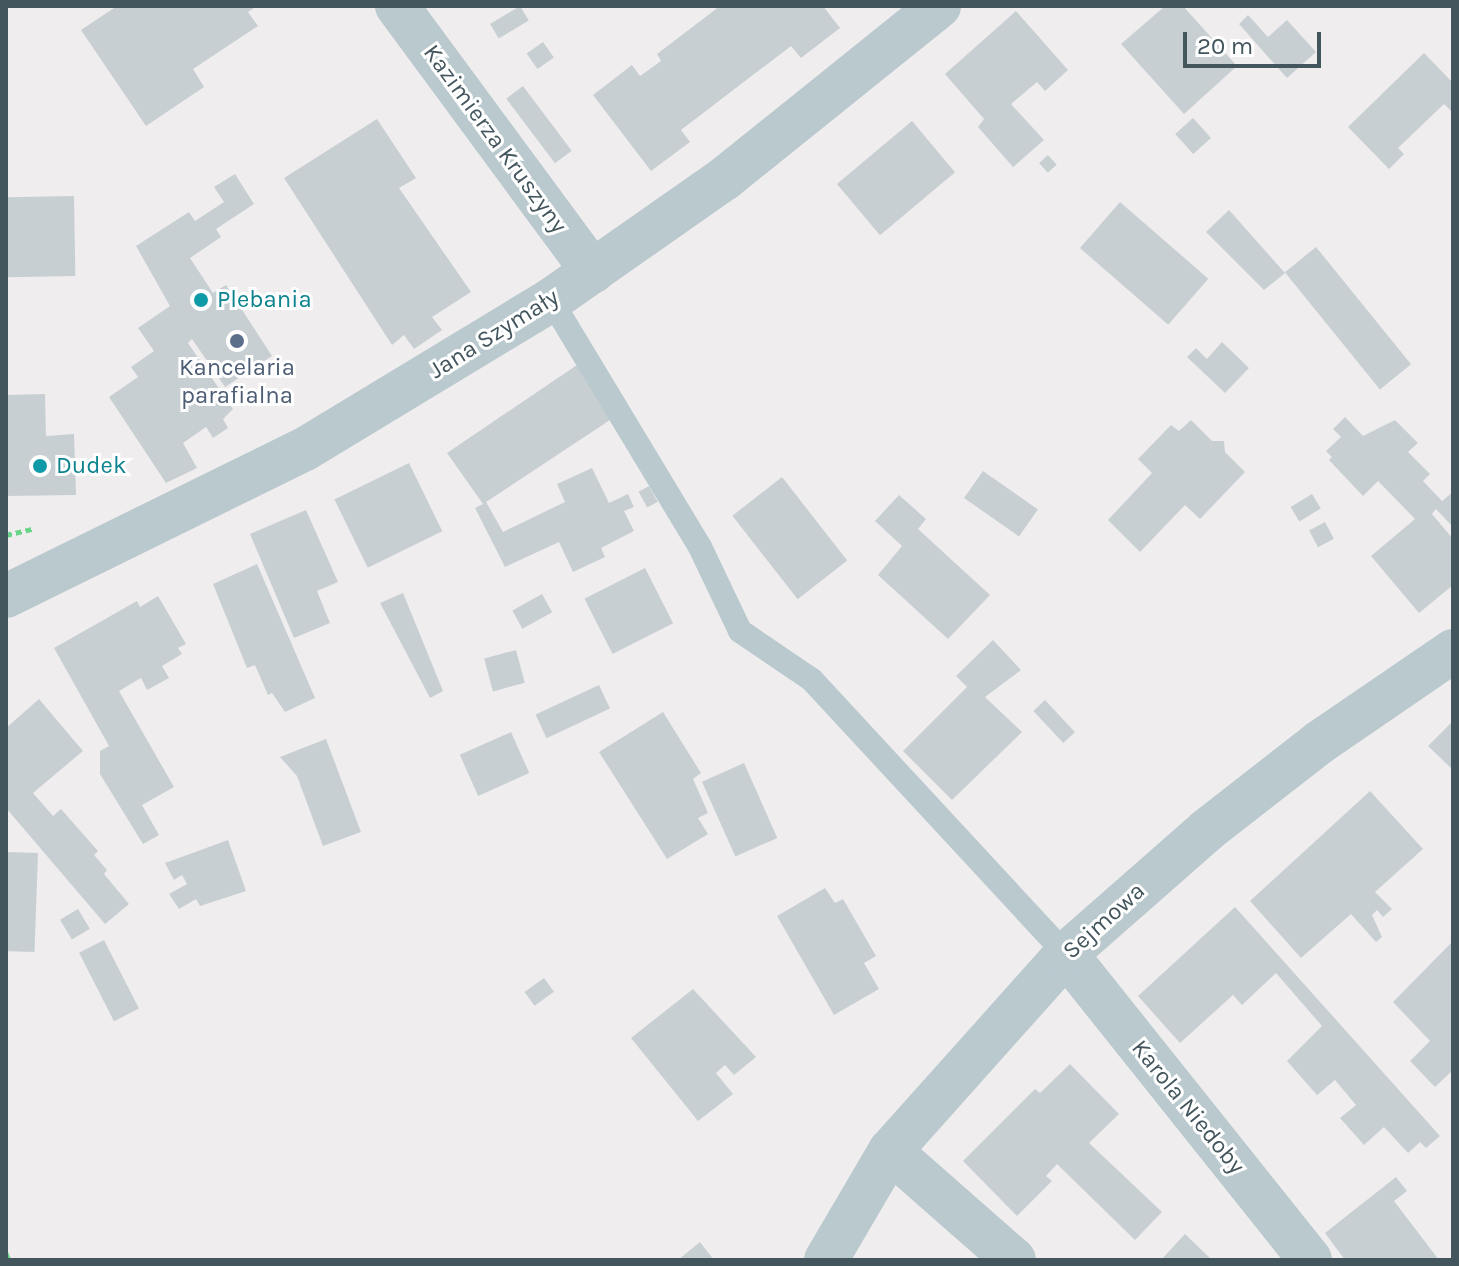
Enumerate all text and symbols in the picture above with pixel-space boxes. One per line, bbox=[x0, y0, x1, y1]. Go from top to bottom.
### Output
scale bar bbox=[1187, 16, 1325, 66]
text: 20 m bbox=[1197, 32, 1253, 60]
street label: Kazimierza Kruszyny bbox=[417, 39, 573, 239]
street label: Jana Szymały bbox=[424, 283, 564, 385]
place label: Plebania bbox=[217, 286, 312, 314]
marker: Plebania bbox=[192, 291, 210, 309]
marker: Kancelaria parafialna bbox=[228, 332, 246, 350]
place label: Kancelaria parafialna bbox=[179, 354, 295, 410]
place label: Dudek bbox=[56, 452, 126, 480]
marker: Dudek bbox=[31, 457, 49, 475]
street label: Sejmowa bbox=[1057, 877, 1151, 965]
street label: Karola Niedoby bbox=[1125, 1034, 1251, 1180]

